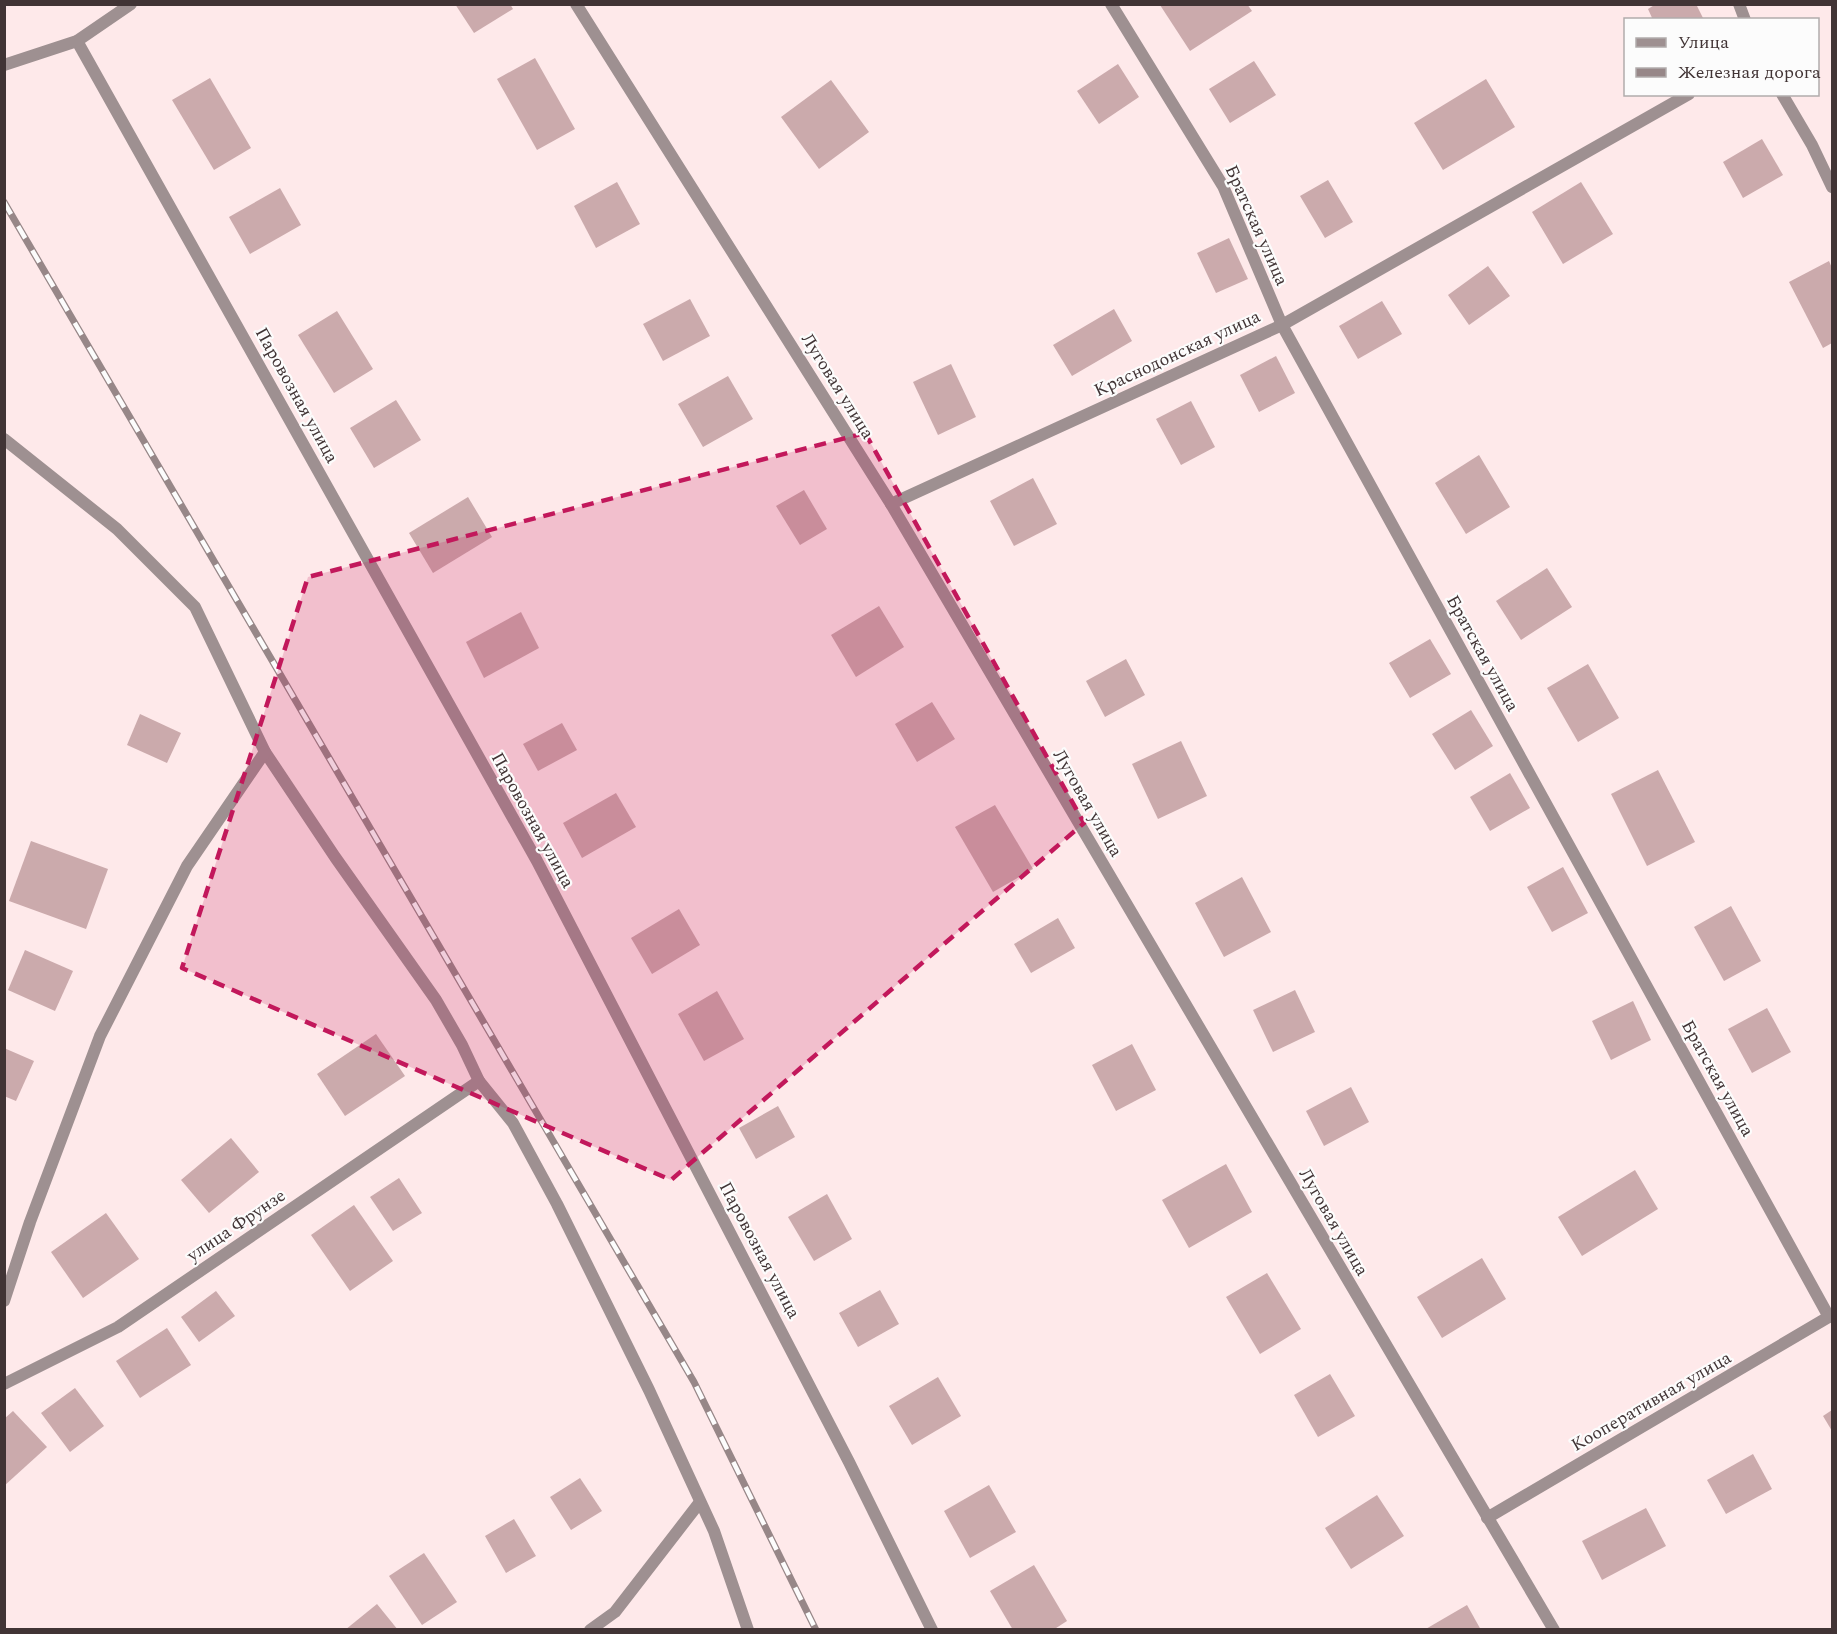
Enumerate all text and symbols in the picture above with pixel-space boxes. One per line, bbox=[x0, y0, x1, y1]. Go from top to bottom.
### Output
legend bbox=[1624, 18, 1819, 96]
text: Улица bbox=[1678, 29, 1729, 56]
text: Железная дорога bbox=[1678, 59, 1821, 86]
street label: Братская улица bbox=[1218, 160, 1295, 290]
street label: Краснодонская улица bbox=[1090, 303, 1265, 404]
street label: Паровозная улица bbox=[248, 322, 345, 468]
street label: Луговая улица bbox=[794, 328, 881, 445]
street label: Братская улица bbox=[1439, 590, 1526, 717]
street label: Луговая улица bbox=[1046, 744, 1129, 862]
street label: Паровозная улица bbox=[484, 747, 581, 893]
street label: Братская улица bbox=[1674, 1015, 1761, 1142]
street label: Луговая улица bbox=[1292, 1163, 1375, 1281]
street label: Паровозная улица bbox=[712, 1177, 807, 1324]
street label: улица Фрунзе bbox=[181, 1182, 291, 1269]
street label: Кооперативная улица bbox=[1566, 1344, 1737, 1458]

